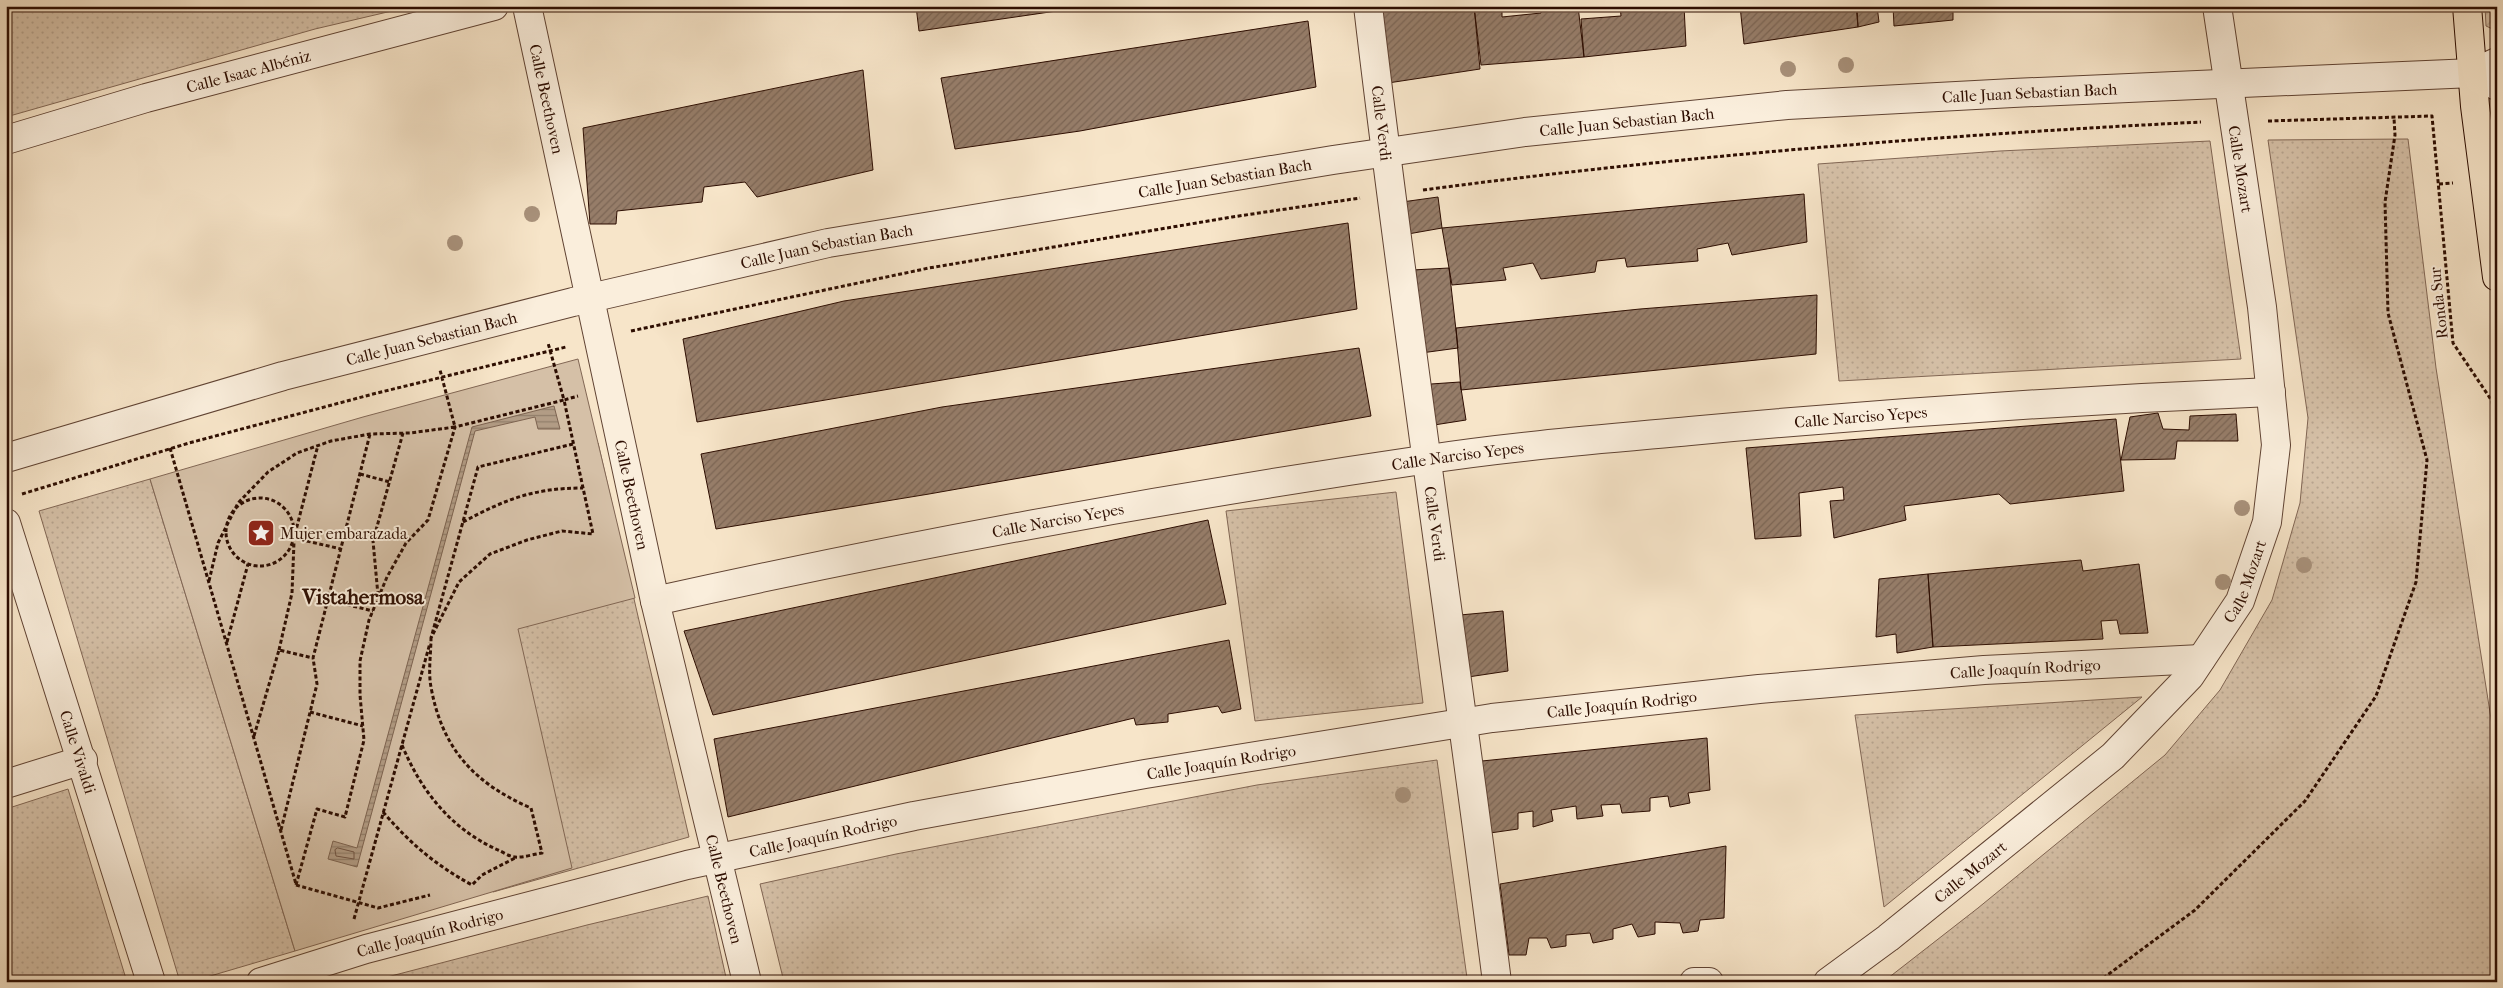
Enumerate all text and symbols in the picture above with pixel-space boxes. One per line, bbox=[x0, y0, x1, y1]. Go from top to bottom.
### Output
street label: Calle Beethoven bbox=[525, 42, 568, 156]
street label: Calle Isaac Albéniz bbox=[184, 46, 313, 97]
street label: Calle Juan Sebastian Bach bbox=[1941, 79, 2118, 107]
street label: Calle Verdi bbox=[1368, 84, 1396, 162]
street label: Calle Juan Sebastian Bach bbox=[1539, 104, 1715, 140]
street label: Calle Mozart bbox=[2224, 124, 2257, 214]
street label: Calle Juan Sebastian Bach bbox=[1137, 155, 1313, 202]
street label: Calle Juan Sebastian Bach bbox=[739, 220, 914, 273]
street label: Ronda Sur bbox=[2425, 266, 2452, 340]
street label: Calle Juan Sebastian Bach bbox=[344, 308, 519, 370]
street label: Calle Narciso Yepes bbox=[1794, 402, 1928, 432]
street label: Calle Beethoven bbox=[611, 438, 653, 552]
street label: Calle Narciso Yepes bbox=[1390, 438, 1525, 474]
street label: Calle Verdi bbox=[1420, 485, 1450, 563]
street label: Calle Narciso Yepes bbox=[991, 499, 1125, 542]
place icon: Mujer embarazada bbox=[246, 518, 276, 548]
place label: Mujer embarazada bbox=[280, 524, 408, 543]
street label: Calle Mozart bbox=[2219, 537, 2270, 626]
district label: Vistahermosa bbox=[301, 585, 425, 609]
street label: Calle Joaquín Rodrigo bbox=[1949, 655, 2101, 683]
street label: Calle Joaquín Rodrigo bbox=[1546, 687, 1698, 722]
street label: Calle Vivaldi bbox=[56, 708, 100, 796]
street label: Calle Joaquín Rodrigo bbox=[1145, 741, 1297, 784]
street label: Calle Joaquín Rodrigo bbox=[747, 811, 899, 861]
street label: Calle Beethoven bbox=[702, 833, 747, 947]
street label: Calle Mozart bbox=[1930, 837, 2011, 907]
street label: Calle Joaquín Rodrigo bbox=[354, 905, 505, 961]

